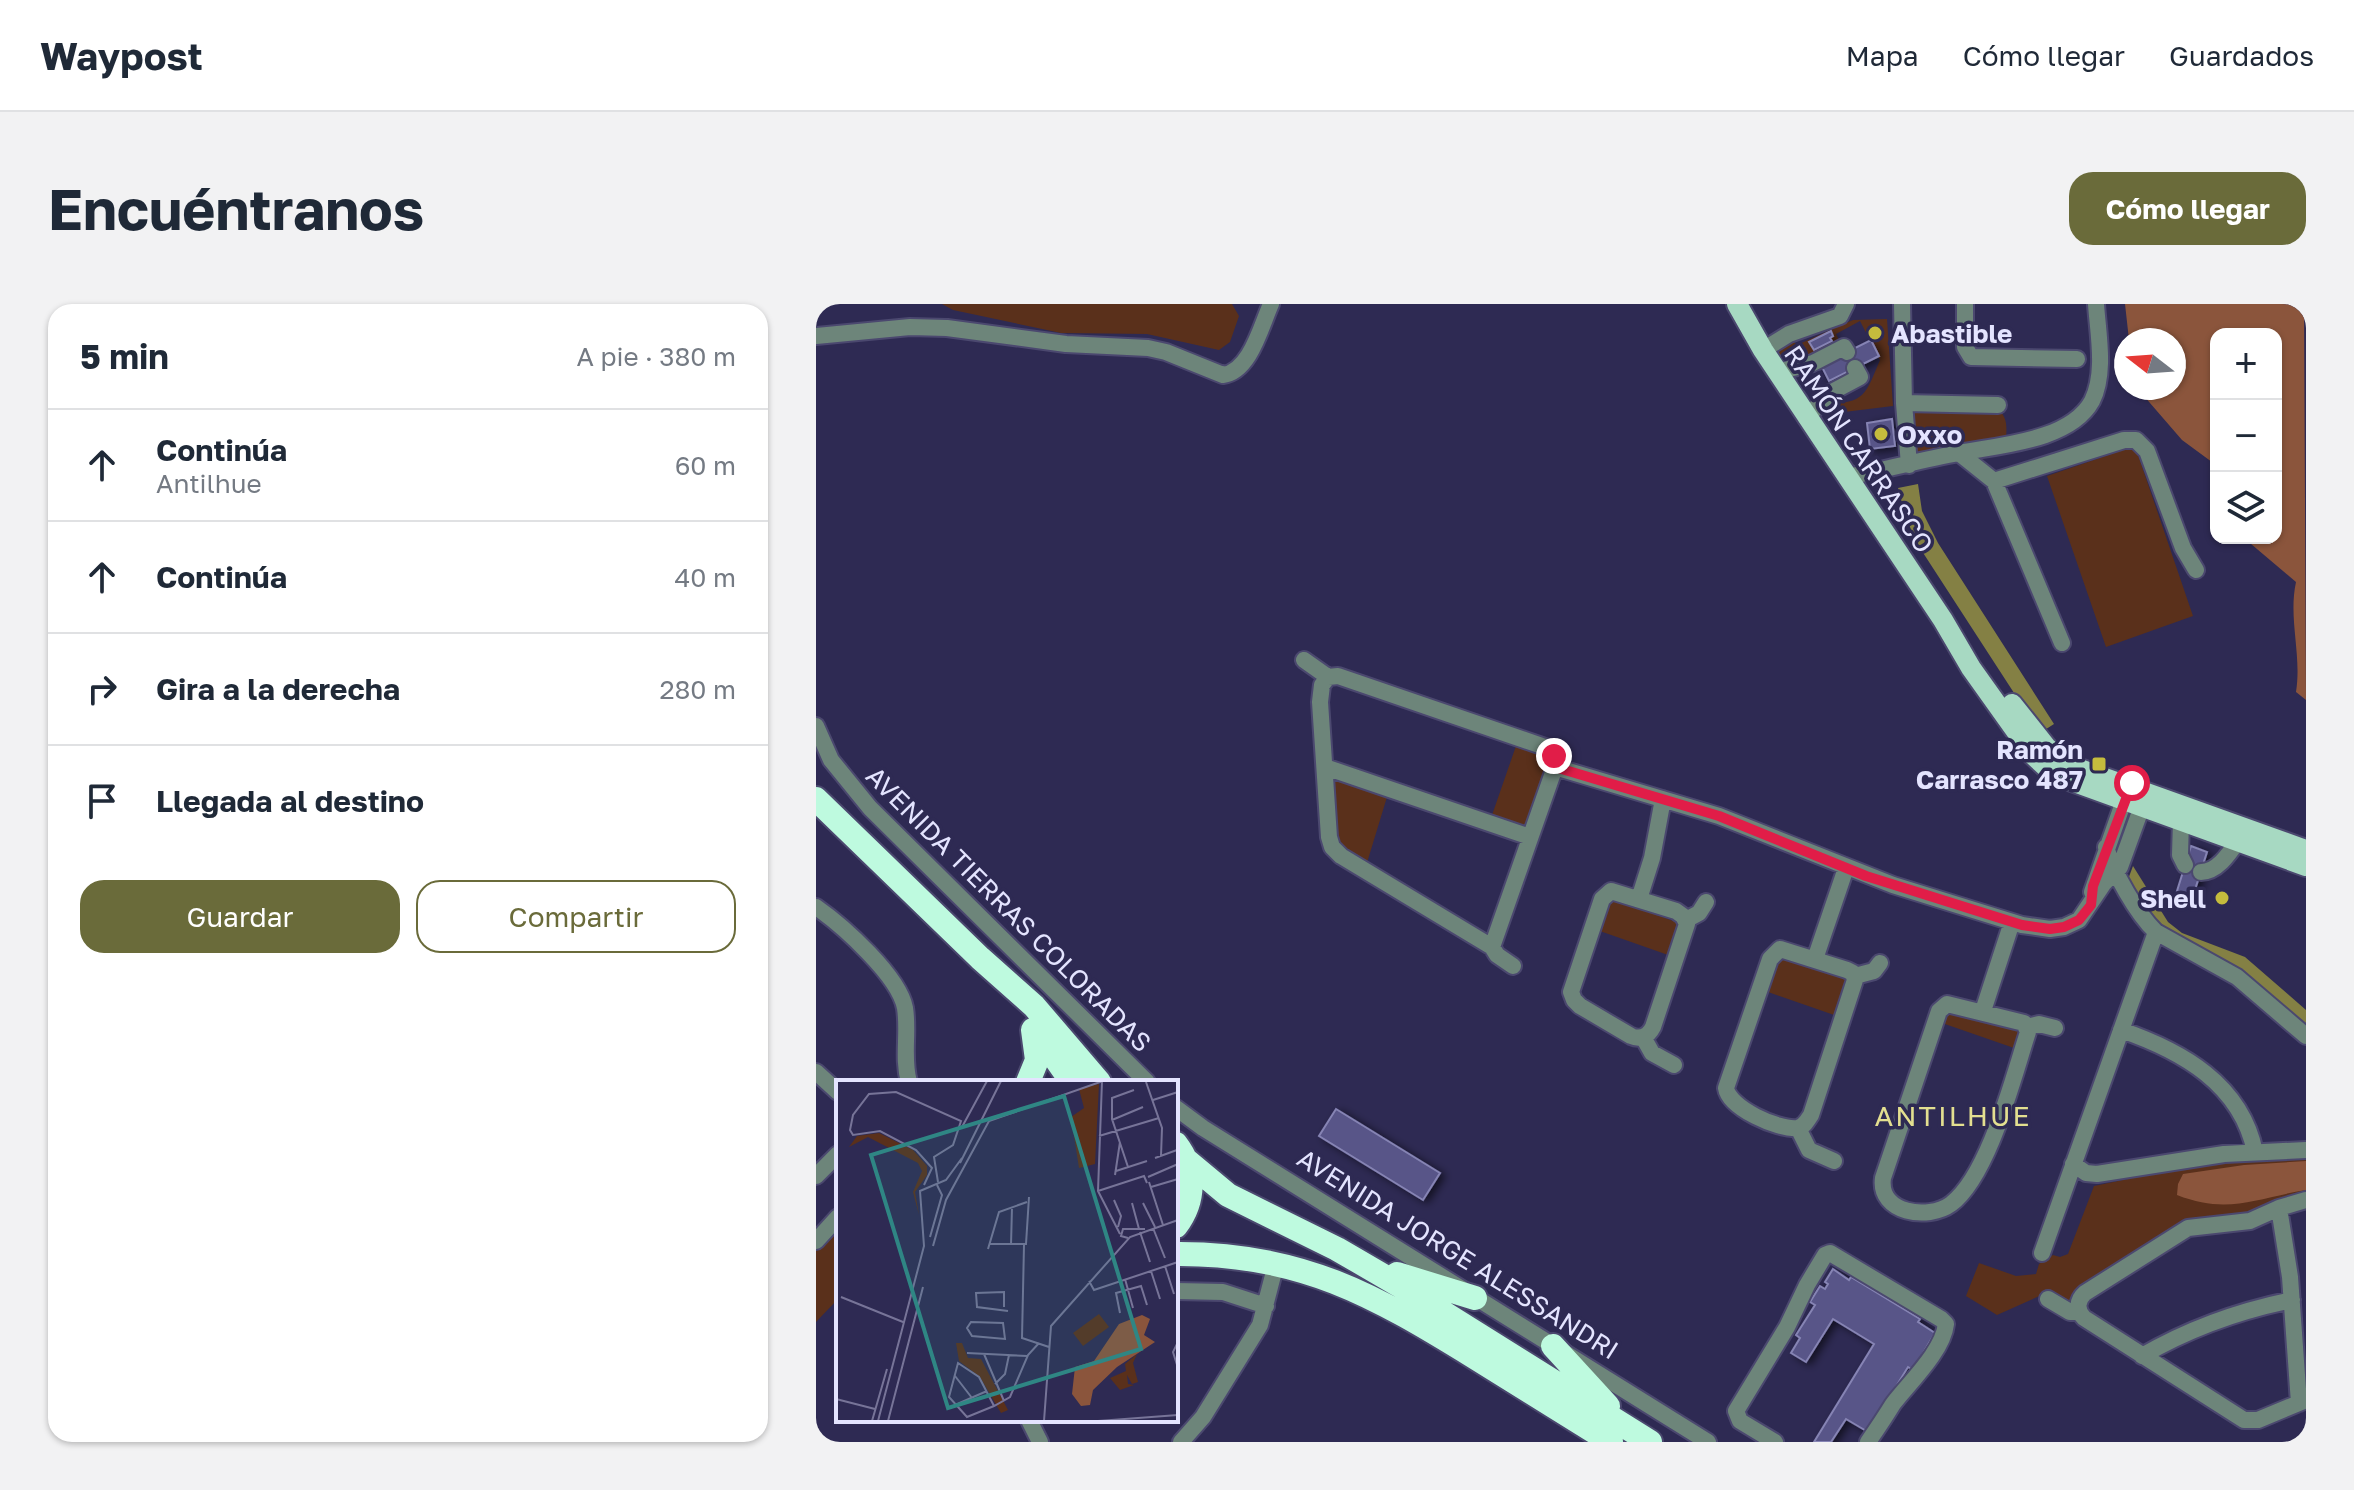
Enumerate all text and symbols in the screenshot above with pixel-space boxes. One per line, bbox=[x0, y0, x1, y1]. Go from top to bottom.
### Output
text: Waypost bbox=[40, 33, 203, 78]
text: Mapa bbox=[1846, 39, 1919, 72]
text: Cómo llegar bbox=[1963, 39, 2125, 72]
text: Guardados bbox=[2169, 39, 2314, 72]
button: Cómo llegar bbox=[2069, 172, 2306, 245]
text: Encuéntranos bbox=[48, 175, 424, 242]
place label: Abastible bbox=[1891, 318, 2012, 349]
marker: Abastible bbox=[1866, 324, 1884, 342]
north arrow bbox=[2114, 328, 2186, 400]
map controls bbox=[2210, 328, 2282, 544]
button: + bbox=[2210, 328, 2282, 400]
text: 5 min bbox=[80, 336, 169, 376]
street label: RAMÓN CARRASCO bbox=[1778, 339, 1940, 559]
text: A pie · 380 m bbox=[577, 341, 736, 372]
button: − bbox=[2210, 400, 2282, 472]
place label: Oxxo bbox=[1897, 419, 1962, 450]
marker: Oxxo bbox=[1872, 425, 1890, 443]
text: Continúa bbox=[156, 432, 287, 468]
icon: ahead bbox=[80, 443, 124, 487]
text: 60 m bbox=[675, 450, 736, 481]
text: Antilhue bbox=[156, 468, 262, 499]
button: layers bbox=[2210, 472, 2282, 544]
icon: ahead bbox=[80, 555, 124, 599]
text: Continúa bbox=[156, 559, 287, 595]
text: 40 m bbox=[675, 562, 736, 593]
icon: right bbox=[80, 667, 124, 711]
text: Gira a la derecha bbox=[156, 671, 400, 707]
text: 280 m bbox=[659, 674, 736, 705]
place label: Ramón Carrasco 487 bbox=[1916, 734, 2083, 795]
route end bbox=[1536, 738, 1572, 774]
marker: Ramón Carrasco 487 bbox=[2090, 755, 2108, 773]
street label: AVENIDA TIERRAS COLORADAS bbox=[860, 760, 1158, 1058]
route start bbox=[2114, 765, 2150, 801]
icon: arrive bbox=[80, 779, 124, 823]
text: Llegada al destino bbox=[156, 783, 424, 819]
button: Guardar bbox=[80, 880, 400, 953]
button: Compartir bbox=[416, 880, 736, 953]
place label: Shell bbox=[2140, 883, 2206, 914]
marker: Shell bbox=[2213, 889, 2231, 907]
inset map bbox=[836, 1080, 1178, 1422]
district label: ANTILHUE bbox=[1875, 1099, 2031, 1132]
street label: AVENIDA JORGE ALESSANDRI bbox=[1292, 1142, 1624, 1366]

